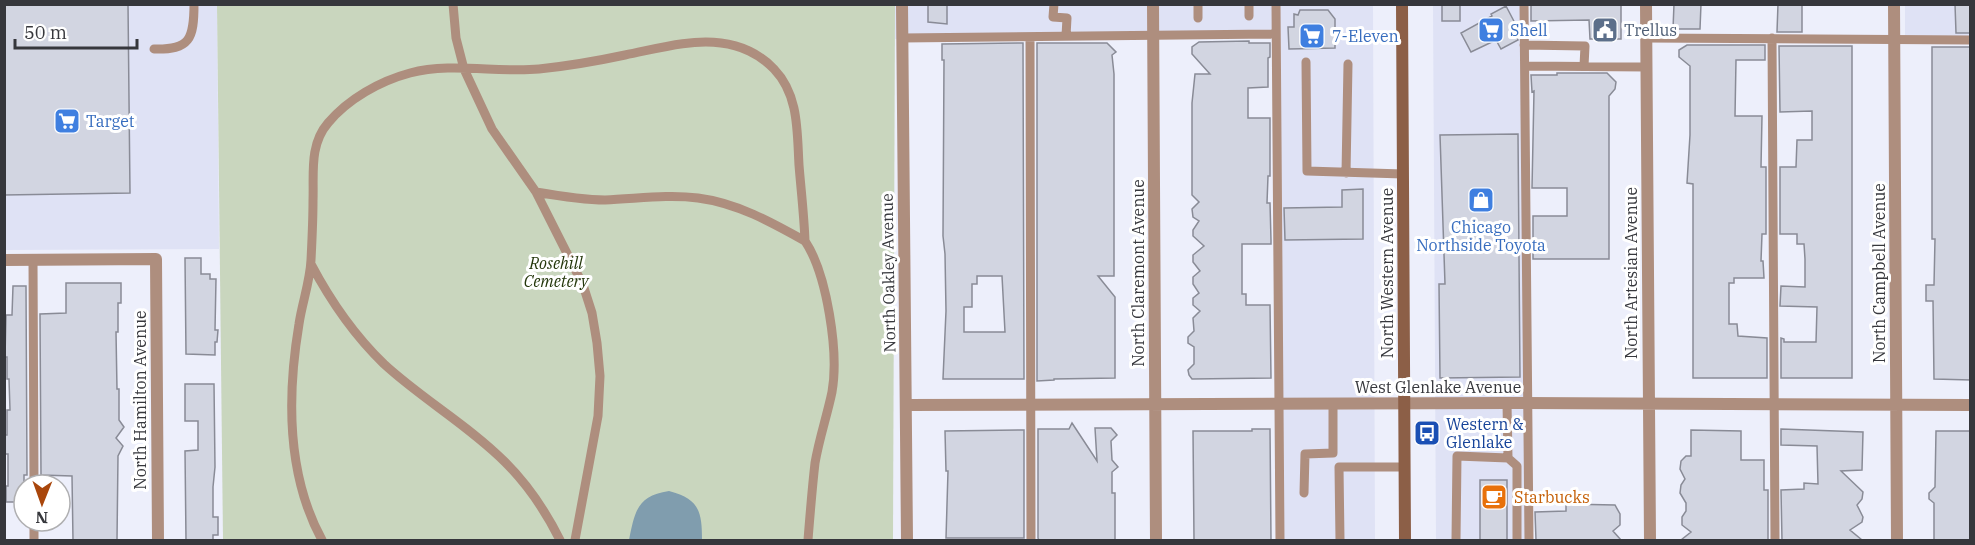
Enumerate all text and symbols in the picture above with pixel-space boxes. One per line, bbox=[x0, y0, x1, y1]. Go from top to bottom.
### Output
scale bar bbox=[15, 12, 136, 50]
supermarket icon: Shell bbox=[1476, 15, 1506, 45]
public building icon: Trellus bbox=[1590, 15, 1620, 45]
place label: Shell bbox=[1510, 20, 1548, 40]
place label: Trellus bbox=[1624, 20, 1677, 40]
text: 50 m bbox=[24, 21, 67, 44]
supermarket icon: 7-Eleven bbox=[1297, 21, 1327, 51]
place label: 7-Eleven bbox=[1332, 26, 1399, 46]
supermarket icon: Target bbox=[52, 106, 82, 136]
place label: Target bbox=[86, 111, 135, 131]
street label: North Claremont Avenue bbox=[1128, 179, 1148, 367]
street label: North Campbell Avenue bbox=[1869, 183, 1889, 363]
shop icon: Chicago Northside Toyota bbox=[1466, 185, 1496, 215]
street label: North Artesian Avenue bbox=[1621, 187, 1641, 359]
street label: North Western Avenue bbox=[1377, 188, 1397, 358]
street label: North Oakley Avenue bbox=[877, 193, 899, 353]
place label: Chicago Northside Toyota bbox=[1416, 217, 1546, 255]
park label: Rosehill Cemetery bbox=[524, 253, 590, 291]
street label: North Hamilton Avenue bbox=[130, 310, 150, 490]
street label: West Glenlake Avenue bbox=[1355, 377, 1521, 397]
place label: Western & Glenlake bbox=[1446, 414, 1524, 452]
bus stop icon: Western & Glenlake bbox=[1412, 418, 1442, 448]
north arrow bbox=[12, 473, 72, 533]
cafe icon: Starbucks bbox=[1479, 482, 1509, 512]
place label: Starbucks bbox=[1514, 487, 1590, 507]
text: N bbox=[35, 508, 48, 528]

